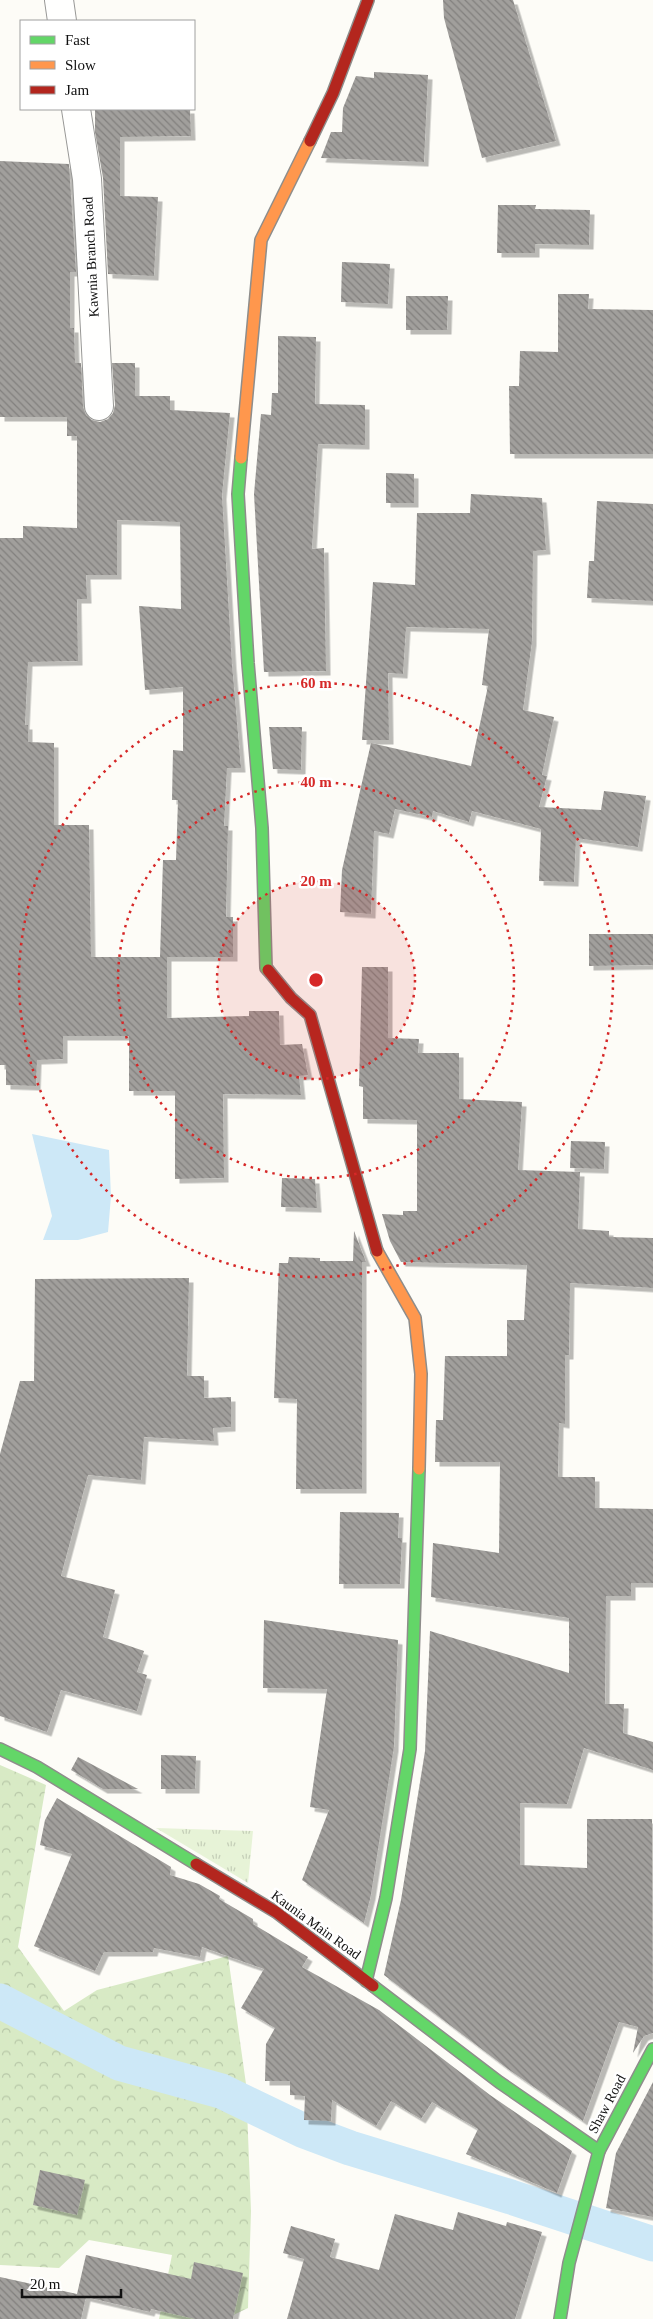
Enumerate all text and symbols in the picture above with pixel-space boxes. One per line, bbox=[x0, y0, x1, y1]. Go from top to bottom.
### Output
legend bbox=[20, 20, 195, 110]
text: Fast bbox=[65, 32, 91, 48]
text: Slow bbox=[65, 57, 96, 73]
text: Jam bbox=[65, 82, 89, 98]
street label: Kawnia Branch Road bbox=[80, 196, 102, 318]
text: 60 m bbox=[300, 675, 332, 691]
text: 40 m bbox=[300, 774, 332, 790]
text: 20 m bbox=[300, 873, 332, 889]
centre of rings bbox=[307, 971, 325, 989]
street label: Kaunia Main Road bbox=[268, 1888, 364, 1962]
street label: Shaw Road bbox=[585, 2072, 629, 2136]
scale bar bbox=[22, 2266, 121, 2298]
text: 20 m bbox=[30, 2276, 61, 2292]

